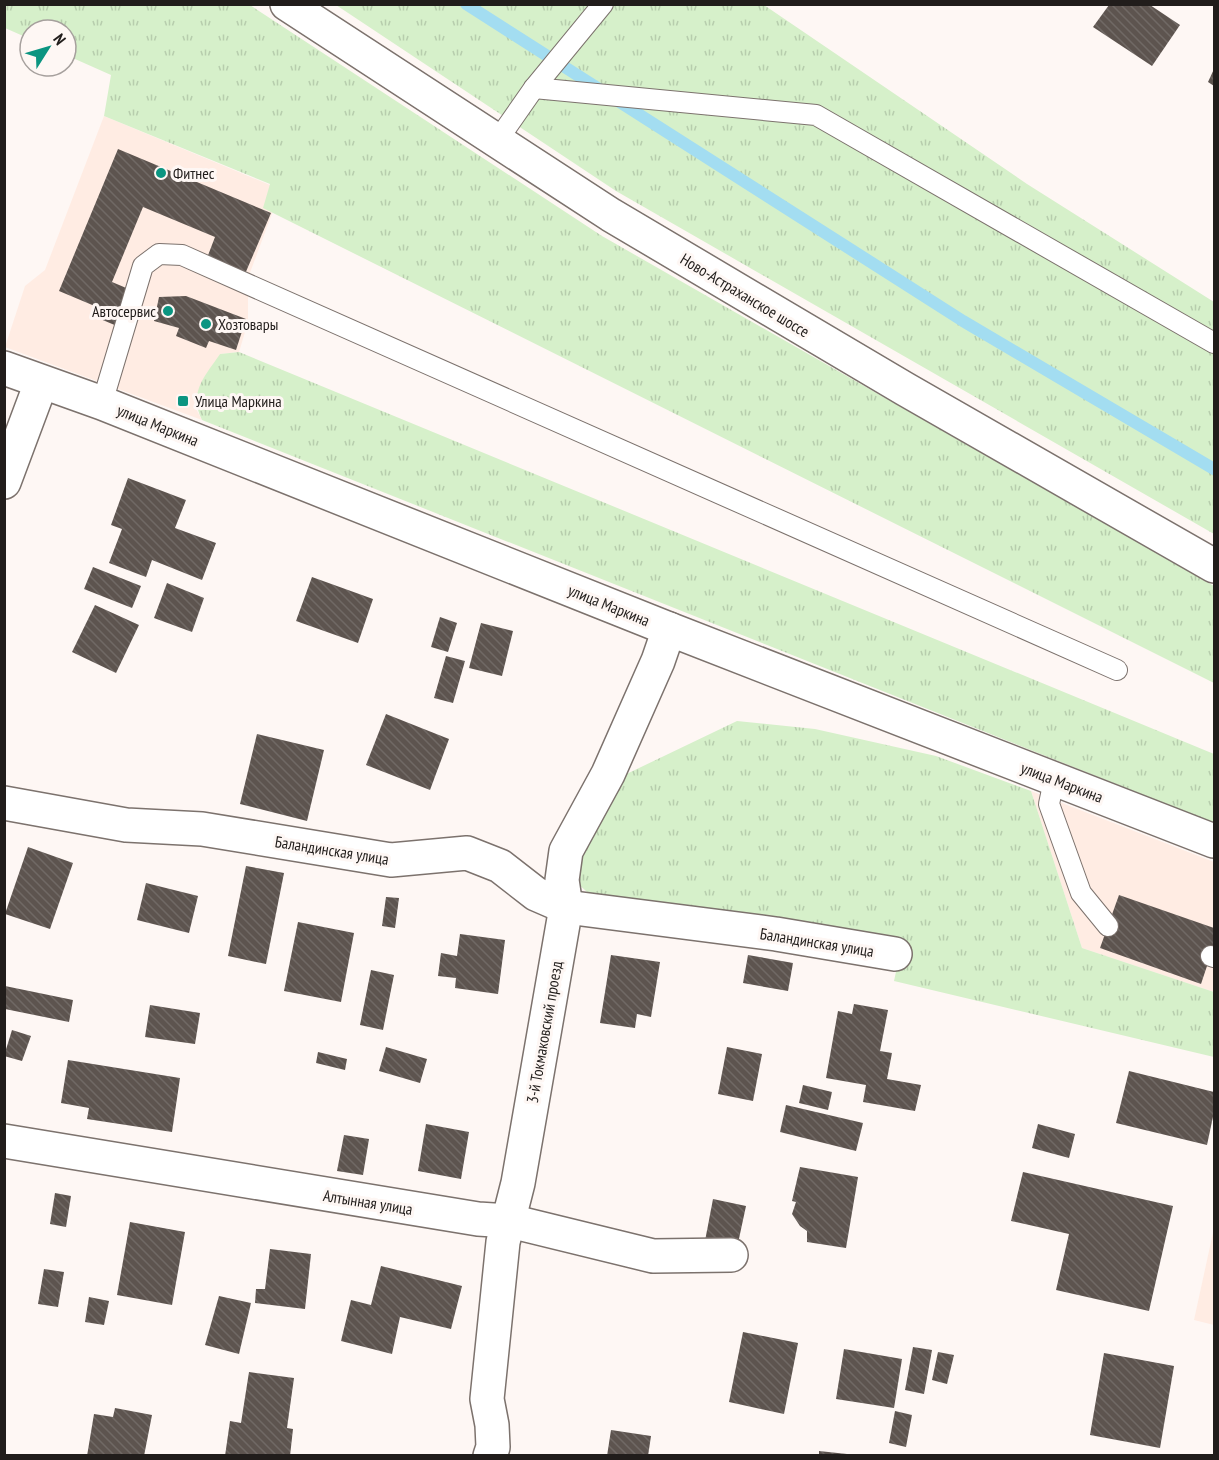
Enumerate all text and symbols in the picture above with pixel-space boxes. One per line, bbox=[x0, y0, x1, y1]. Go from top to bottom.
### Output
north arrow bbox=[18, 18, 78, 78]
text: N bbox=[49, 30, 71, 48]
place label: Фитнес bbox=[173, 163, 215, 183]
marker: Фитнес bbox=[154, 166, 168, 180]
street label: Ново-Астраханское шоссе bbox=[677, 249, 813, 341]
place label: Автосервис bbox=[92, 301, 156, 321]
marker: Автосервис bbox=[161, 304, 175, 318]
place label: Хозтовары bbox=[218, 314, 278, 334]
marker: Хозтовары bbox=[199, 317, 213, 331]
place label: Улица Маркина bbox=[195, 391, 282, 411]
marker: Улица Маркина bbox=[176, 394, 190, 408]
street label: улица Маркина bbox=[114, 400, 202, 450]
street label: улица Маркина bbox=[565, 580, 653, 630]
street label: улица Маркина bbox=[1018, 757, 1106, 807]
street label: Баландинская улица bbox=[274, 831, 390, 869]
street label: Баландинская улица bbox=[759, 923, 875, 961]
street label: 3-й Токмаковский проезд bbox=[522, 959, 566, 1105]
street label: Алтынная улица bbox=[322, 1185, 414, 1219]

